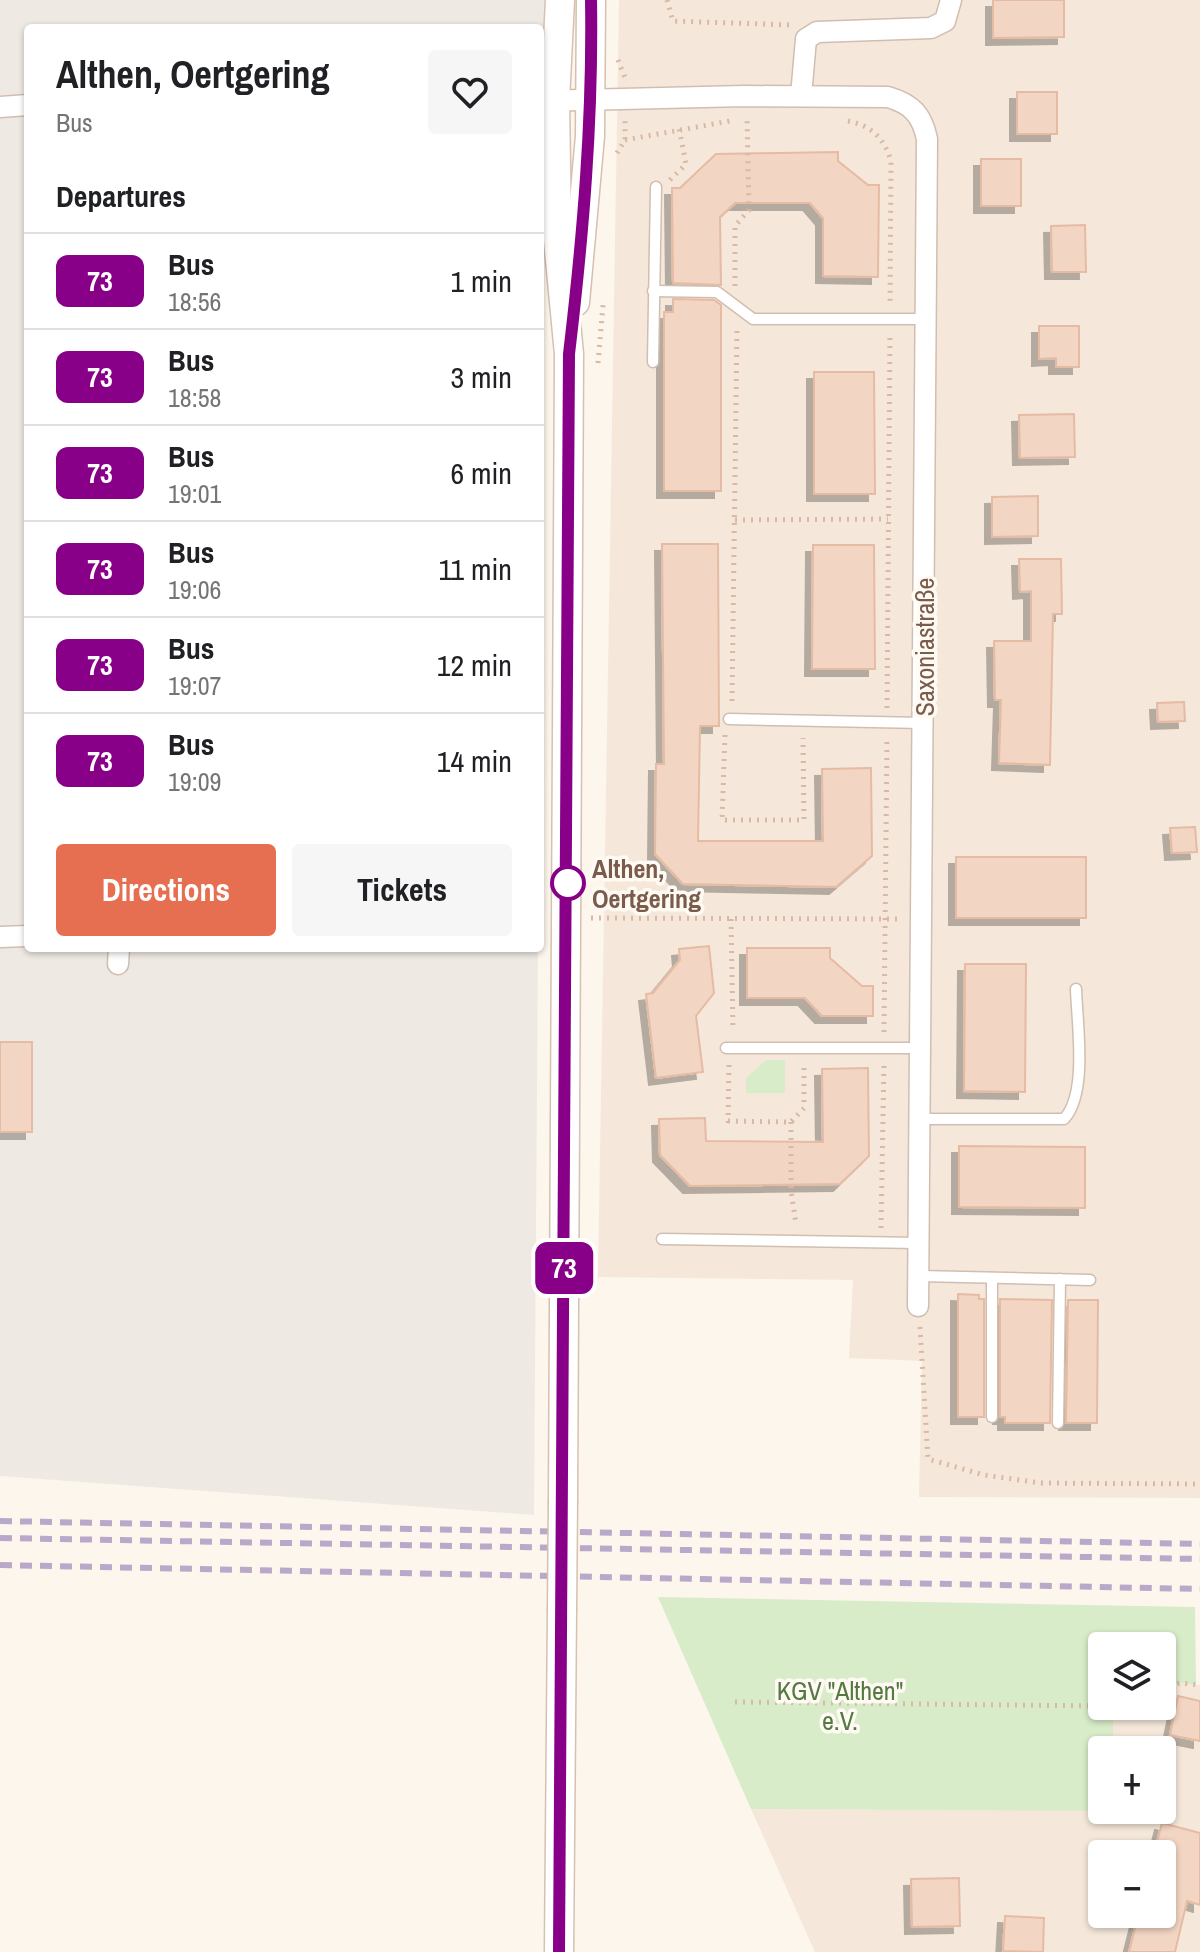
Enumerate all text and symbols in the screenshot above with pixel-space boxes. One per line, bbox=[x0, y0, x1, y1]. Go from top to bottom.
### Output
text: Althen, Oertgering bbox=[56, 49, 330, 100]
button: heart bbox=[428, 50, 512, 134]
text: Bus bbox=[56, 105, 93, 140]
text: Departures bbox=[56, 176, 186, 216]
text: Bus bbox=[168, 244, 214, 284]
text: 1 min bbox=[450, 261, 512, 301]
text: 73 bbox=[87, 262, 113, 300]
text: 18:56 bbox=[168, 284, 221, 319]
text: Bus bbox=[168, 340, 214, 380]
text: 3 min bbox=[450, 357, 512, 397]
text: 73 bbox=[87, 358, 113, 396]
text: 18:58 bbox=[168, 380, 221, 415]
text: Bus bbox=[168, 436, 214, 476]
text: 6 min bbox=[450, 453, 512, 493]
text: 73 bbox=[87, 454, 113, 492]
text: 19:01 bbox=[168, 476, 221, 511]
text: Bus bbox=[168, 532, 214, 572]
text: 11 min bbox=[439, 549, 512, 589]
text: 73 bbox=[87, 550, 113, 588]
text: 19:06 bbox=[168, 572, 221, 607]
street label: Saxoniastraße bbox=[907, 578, 942, 716]
text: Bus bbox=[168, 628, 214, 668]
text: 12 min bbox=[437, 645, 512, 685]
text: 73 bbox=[87, 646, 113, 684]
text: 19:07 bbox=[168, 668, 221, 703]
text: Bus bbox=[168, 724, 214, 764]
text: 14 min bbox=[437, 741, 512, 781]
text: 73 bbox=[87, 742, 113, 780]
text: 19:09 bbox=[168, 764, 221, 799]
button: Directions bbox=[56, 844, 276, 936]
button: Tickets bbox=[292, 844, 512, 936]
place label: Althen, Oertgering bbox=[592, 851, 701, 916]
marker: Althen, Oertgering bbox=[551, 866, 585, 900]
line badge: 73 bbox=[528, 1242, 600, 1294]
text: 73 bbox=[551, 1249, 577, 1287]
map controls bbox=[1088, 1632, 1176, 1928]
button: layers bbox=[1088, 1632, 1176, 1720]
park label: KGV "Althen" e.V. bbox=[777, 1673, 903, 1738]
button: + bbox=[1088, 1736, 1176, 1824]
button: − bbox=[1088, 1840, 1176, 1928]

